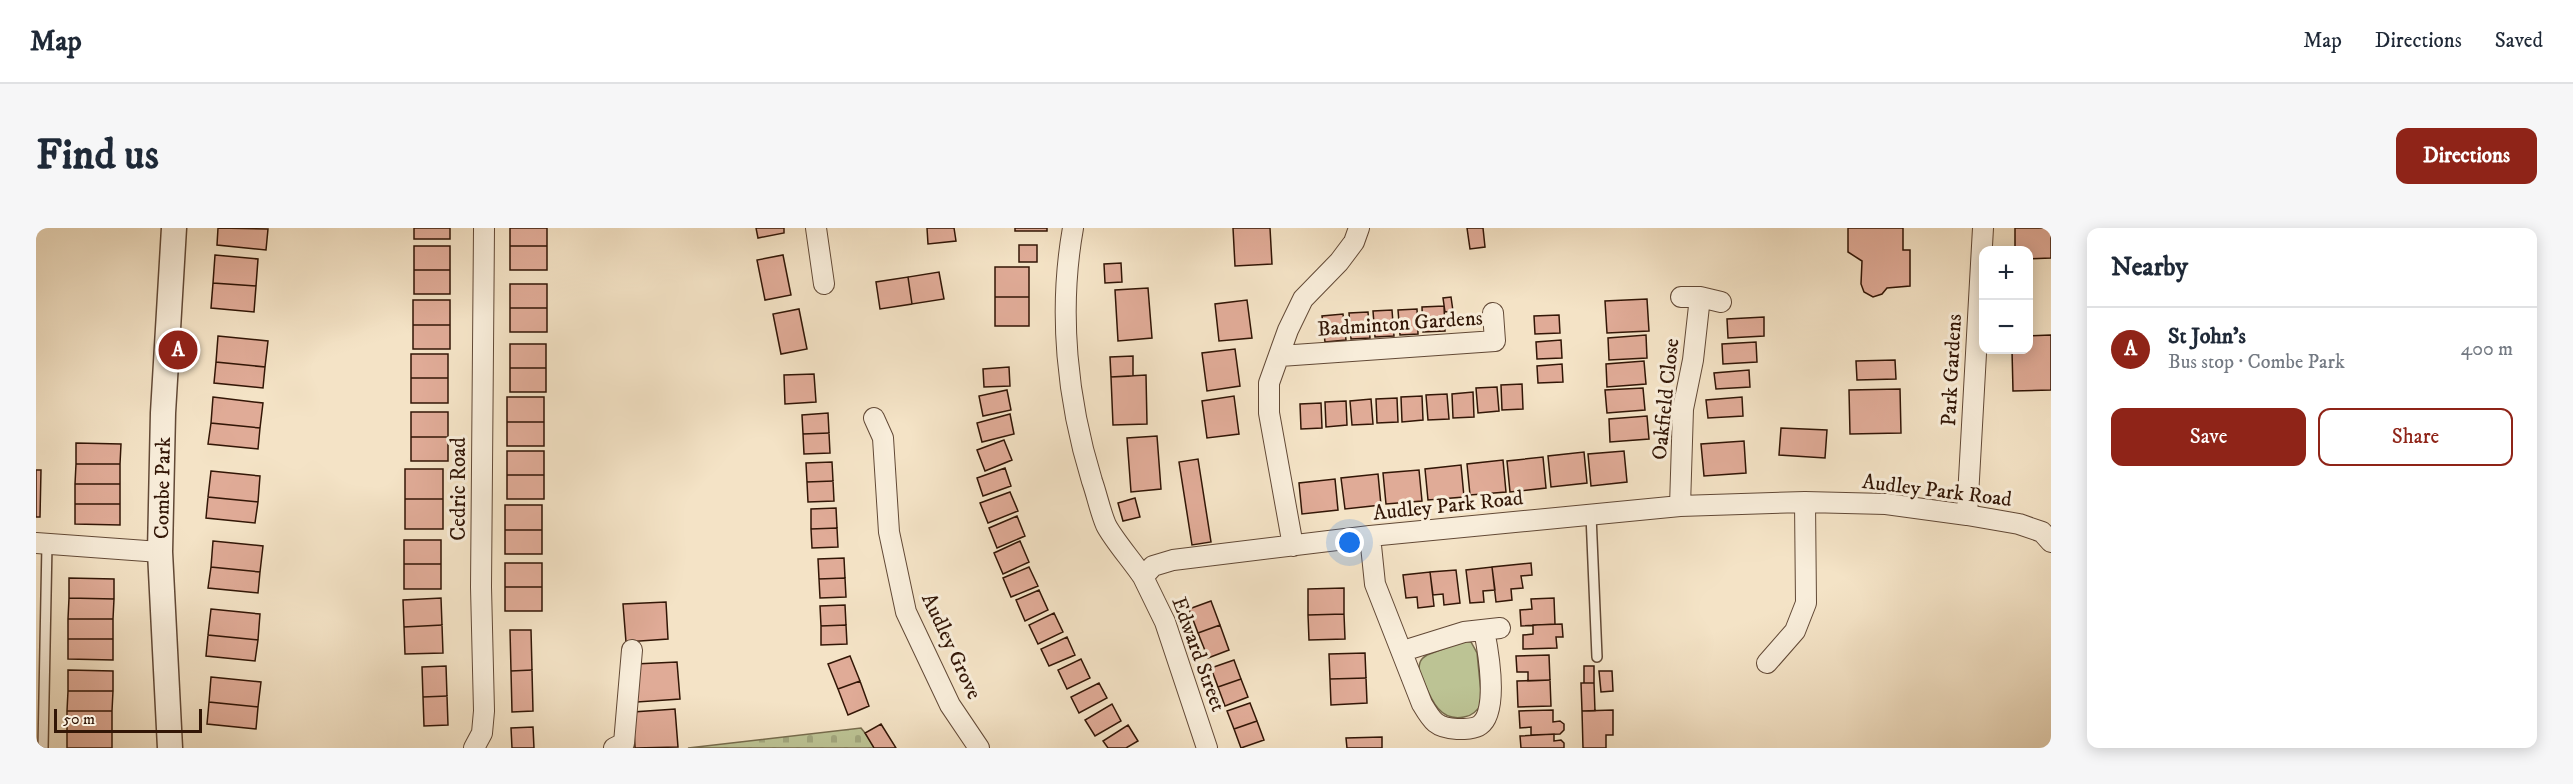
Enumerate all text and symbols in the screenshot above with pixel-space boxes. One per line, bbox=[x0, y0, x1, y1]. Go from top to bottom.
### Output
text: Map bbox=[30, 24, 82, 59]
text: Map bbox=[2303, 28, 2342, 54]
text: Directions bbox=[2375, 28, 2462, 54]
text: Saved bbox=[2495, 28, 2543, 54]
button: Directions bbox=[2396, 128, 2537, 184]
text: Find us bbox=[36, 130, 159, 182]
map controls bbox=[1979, 246, 2033, 354]
button: + bbox=[1979, 246, 2033, 300]
text: Nearby bbox=[2111, 251, 2188, 284]
button: − bbox=[1979, 300, 2033, 354]
street label: Badminton Gardens bbox=[1317, 305, 1484, 343]
street label: Park Gardens bbox=[1936, 313, 1968, 427]
text: St John's bbox=[2168, 323, 2246, 350]
pin: A bbox=[158, 328, 198, 372]
street label: Oakfield Close bbox=[1647, 337, 1685, 461]
text: A bbox=[2124, 337, 2137, 362]
text: 400 m bbox=[2461, 337, 2513, 362]
text: Bus stop · Combe Park bbox=[2168, 350, 2345, 375]
button: Save bbox=[2111, 408, 2306, 466]
button: Share bbox=[2318, 408, 2513, 466]
street label: Combe Park bbox=[149, 436, 177, 539]
street label: Cedric Road bbox=[446, 437, 472, 541]
street label: Audley Park Road bbox=[1861, 469, 2014, 513]
street label: Audley Park Road bbox=[1372, 485, 1525, 527]
your location bbox=[1335, 528, 1364, 557]
street label: Audley Grove bbox=[915, 589, 987, 704]
street label: Edward Street bbox=[1165, 594, 1231, 715]
scale bar bbox=[54, 706, 202, 733]
text: 50 m bbox=[63, 709, 95, 729]

